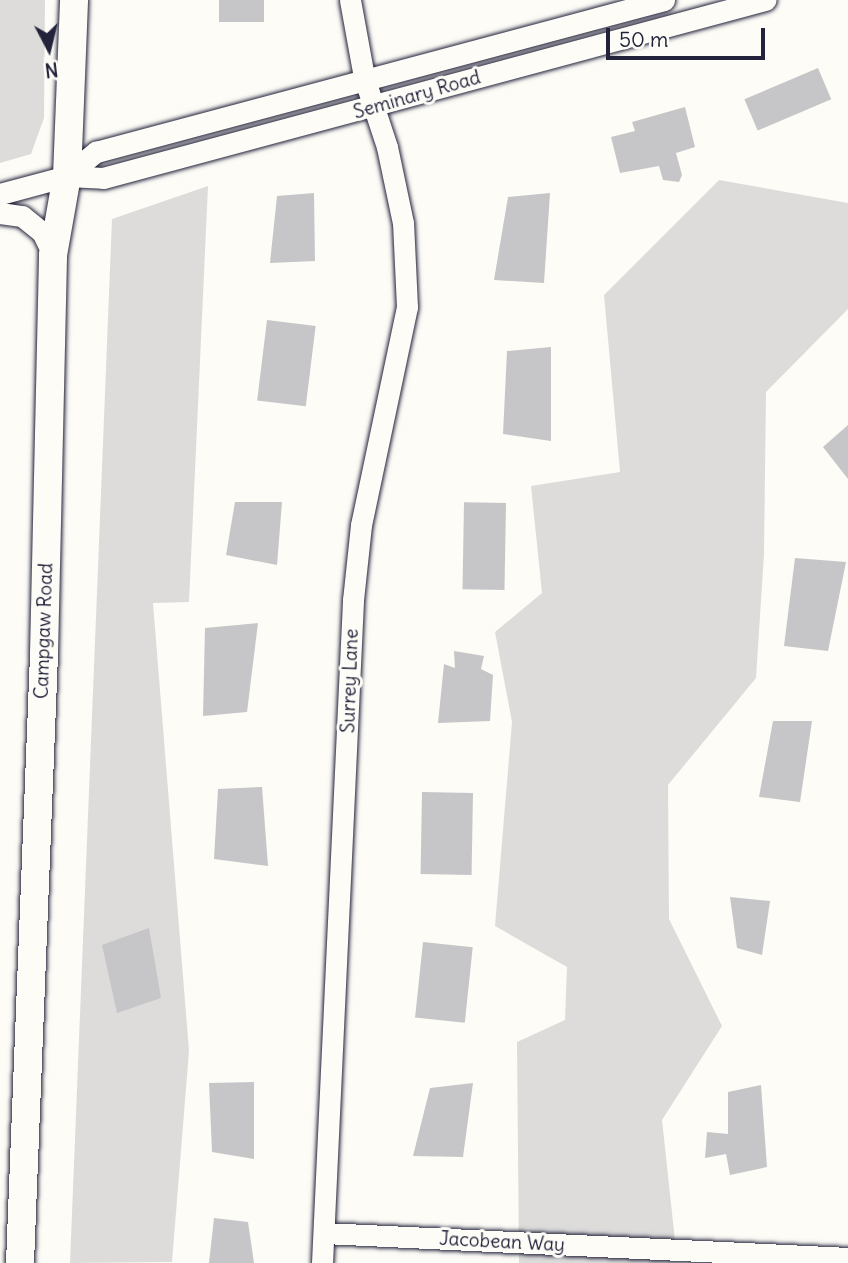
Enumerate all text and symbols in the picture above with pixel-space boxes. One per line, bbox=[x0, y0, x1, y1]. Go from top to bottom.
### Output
north arrow bbox=[14, 14, 84, 84]
scale bar bbox=[610, 14, 769, 58]
text: 50 m bbox=[619, 26, 668, 53]
text: N bbox=[44, 57, 60, 83]
street label: Seminary Road bbox=[351, 66, 483, 124]
street label: Campgaw Road bbox=[30, 563, 58, 699]
street label: Surrey Lane bbox=[337, 628, 363, 734]
street label: Jacobean Way bbox=[439, 1227, 565, 1257]

